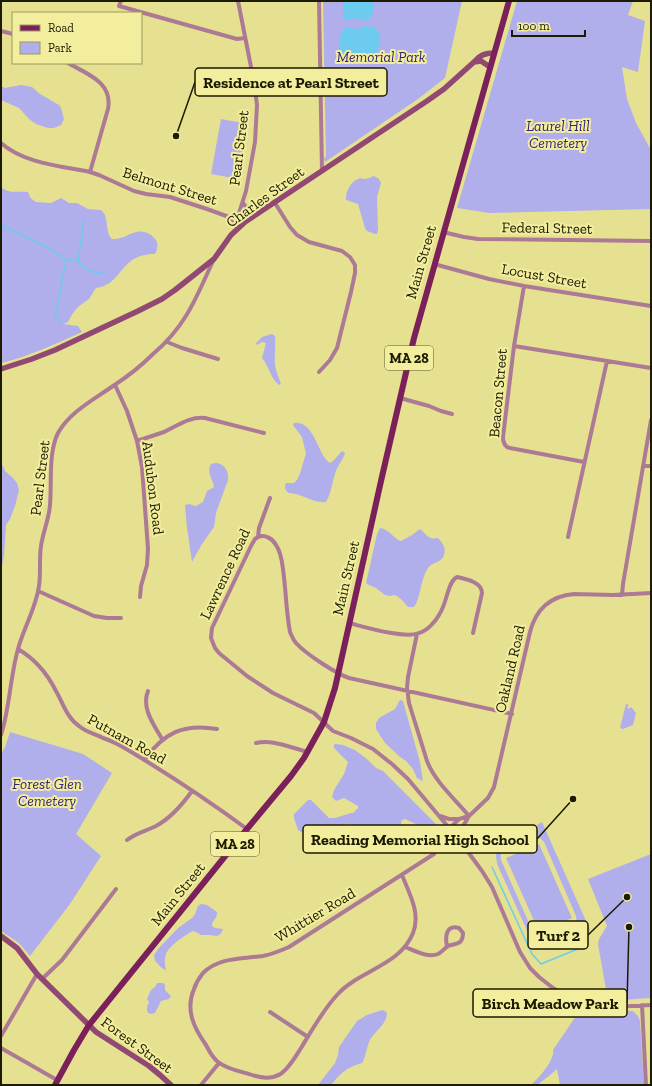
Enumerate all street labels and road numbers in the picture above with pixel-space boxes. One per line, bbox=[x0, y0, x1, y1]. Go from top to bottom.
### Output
street label: Pearl Street bbox=[225, 109, 253, 187]
street label: Charles Street bbox=[222, 162, 308, 231]
street label: Belmont Street bbox=[121, 163, 220, 209]
street label: Federal Street bbox=[501, 218, 593, 238]
street label: Main Street bbox=[402, 223, 440, 301]
street label: Locust Street bbox=[500, 260, 588, 292]
road number: MA 28 bbox=[385, 346, 433, 370]
street label: Beacon Street bbox=[485, 347, 511, 438]
street label: Pearl Street bbox=[26, 439, 54, 517]
street label: Audubon Road bbox=[138, 440, 168, 537]
street label: Lawrence Road bbox=[196, 525, 254, 622]
street label: Main Street bbox=[329, 539, 363, 617]
street label: Oakland Road bbox=[491, 623, 529, 715]
street label: Putnam Road bbox=[85, 710, 170, 768]
road number: MA 28 bbox=[211, 832, 259, 856]
street label: Main Street bbox=[147, 858, 209, 929]
street label: Whittier Road bbox=[271, 884, 359, 946]
street label: Forest Street bbox=[98, 1013, 177, 1077]

